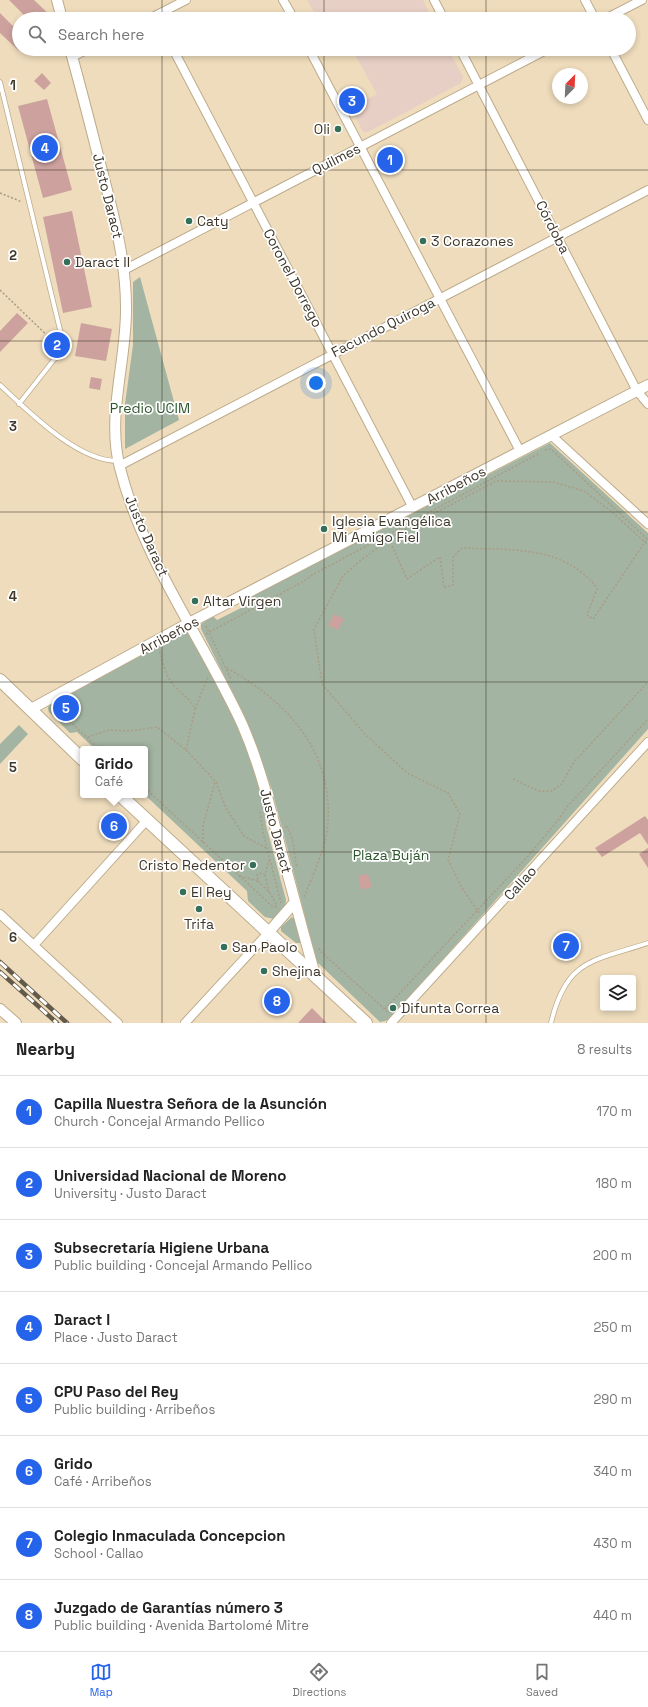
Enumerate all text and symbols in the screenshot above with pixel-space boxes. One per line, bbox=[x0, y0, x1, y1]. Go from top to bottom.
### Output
search box bbox=[12, 12, 636, 56]
icon: search bbox=[26, 23, 48, 45]
text: Search here bbox=[58, 25, 144, 44]
north arrow bbox=[552, 68, 588, 104]
text: 1 bbox=[10, 77, 16, 94]
pin: 3 bbox=[339, 86, 365, 116]
place label: Oli bbox=[314, 120, 330, 138]
marker: Oli bbox=[333, 124, 343, 134]
pin: 4 bbox=[32, 133, 58, 163]
street label: Quilmes bbox=[309, 139, 363, 179]
pin: 1 bbox=[377, 145, 403, 175]
street label: Justo Daract bbox=[89, 152, 127, 240]
street label: Córdoba bbox=[532, 197, 574, 257]
place label: Caty bbox=[197, 212, 229, 230]
marker: Caty bbox=[184, 216, 194, 226]
street label: Coronel Dorrego bbox=[259, 225, 327, 331]
place label: 3 Corazones bbox=[431, 232, 514, 250]
marker: 3 Corazones bbox=[418, 236, 428, 246]
text: 2 bbox=[9, 247, 17, 264]
place label: Daract II bbox=[75, 253, 130, 271]
marker: Daract II bbox=[62, 257, 72, 267]
street label: Facundo Quiroga bbox=[328, 293, 438, 361]
pin: 2 bbox=[44, 330, 70, 360]
your location bbox=[306, 373, 326, 393]
park label: Predio UCIM bbox=[110, 399, 190, 417]
text: 3 bbox=[9, 418, 17, 435]
street label: Arribeños bbox=[423, 462, 489, 508]
street label: Justo Daract bbox=[121, 493, 173, 579]
place label: Iglesia Evangélica Mi Amigo Fiel bbox=[332, 512, 451, 546]
marker: Iglesia Evangélica Mi Amigo Fiel bbox=[319, 524, 329, 534]
text: 4 bbox=[9, 588, 17, 605]
place label: Altar Virgen bbox=[203, 592, 281, 610]
marker: Altar Virgen bbox=[190, 596, 200, 606]
street label: Arribeños bbox=[136, 612, 202, 658]
pin: 5 bbox=[53, 693, 79, 723]
popup bbox=[80, 746, 148, 798]
text: Grido bbox=[95, 754, 133, 773]
text: 5 bbox=[9, 759, 17, 776]
text: Café bbox=[95, 773, 123, 790]
street label: Justo Daract bbox=[256, 787, 296, 875]
pin: 6 bbox=[101, 811, 127, 841]
park label: Plaza Buján bbox=[353, 846, 429, 864]
place label: Cristo Redentor bbox=[139, 856, 245, 874]
marker: Cristo Redentor bbox=[248, 860, 258, 870]
street label: Callao bbox=[500, 862, 540, 904]
place label: El Rey bbox=[191, 883, 232, 901]
marker: El Rey bbox=[178, 887, 188, 897]
marker: Trifa bbox=[194, 904, 204, 914]
place label: Trifa bbox=[184, 915, 214, 933]
text: 6 bbox=[9, 929, 17, 946]
pin: 7 bbox=[553, 931, 579, 961]
place label: San Paolo bbox=[232, 938, 298, 956]
marker: San Paolo bbox=[219, 942, 229, 952]
place label: Shejina bbox=[272, 962, 321, 980]
marker: Shejina bbox=[259, 966, 269, 976]
map controls bbox=[600, 975, 636, 1011]
button: layers bbox=[600, 975, 636, 1011]
pin: 8 bbox=[264, 986, 290, 1016]
place label: Difunta Correa bbox=[401, 999, 499, 1017]
marker: Difunta Correa bbox=[388, 1003, 398, 1013]
text: Nearby bbox=[16, 1038, 75, 1060]
text: 8 results bbox=[577, 1041, 632, 1058]
text: Capilla Nuestra Señora de la Asunción bbox=[54, 1094, 327, 1113]
text: 1 bbox=[26, 1103, 32, 1120]
text: 170 m bbox=[596, 1103, 632, 1120]
text: Church · Concejal Armando Pellico bbox=[54, 1113, 265, 1130]
text: Universidad Nacional de Moreno bbox=[54, 1166, 287, 1185]
text: 2 bbox=[25, 1175, 33, 1192]
text: 180 m bbox=[596, 1175, 632, 1192]
text: University · Justo Daract bbox=[54, 1185, 207, 1202]
text: Subsecretaría Higiene Urbana bbox=[54, 1238, 269, 1257]
text: 3 bbox=[25, 1247, 33, 1264]
text: 200 m bbox=[593, 1247, 632, 1264]
text: Public building · Concejal Armando Pellico bbox=[54, 1257, 312, 1274]
text: Daract I bbox=[54, 1310, 110, 1329]
text: 4 bbox=[25, 1319, 33, 1336]
text: 250 m bbox=[594, 1319, 632, 1336]
text: Place · Justo Daract bbox=[54, 1329, 178, 1346]
text: CPU Paso del Rey bbox=[54, 1382, 178, 1401]
text: 5 bbox=[25, 1391, 33, 1408]
text: 290 m bbox=[593, 1391, 632, 1408]
text: Public building · Arribeños bbox=[54, 1401, 215, 1418]
text: Grido bbox=[54, 1454, 93, 1473]
text: 6 bbox=[25, 1463, 33, 1480]
text: 340 m bbox=[593, 1463, 632, 1480]
text: Café · Arribeños bbox=[54, 1473, 152, 1490]
text: Colegio Inmaculada Concepcion bbox=[54, 1526, 285, 1545]
text: 7 bbox=[25, 1535, 33, 1552]
text: 430 m bbox=[593, 1535, 632, 1552]
text: School · Callao bbox=[54, 1545, 144, 1562]
text: Juzgado de Garantías número 3 bbox=[54, 1598, 283, 1617]
text: 8 bbox=[25, 1607, 33, 1624]
text: 440 m bbox=[593, 1607, 632, 1624]
text: Public building · Avenida Bartolomé Mitre bbox=[54, 1617, 309, 1634]
tab: Map bbox=[90, 1661, 113, 1699]
tab: Directions bbox=[292, 1661, 346, 1699]
tab: Saved bbox=[526, 1661, 558, 1699]

